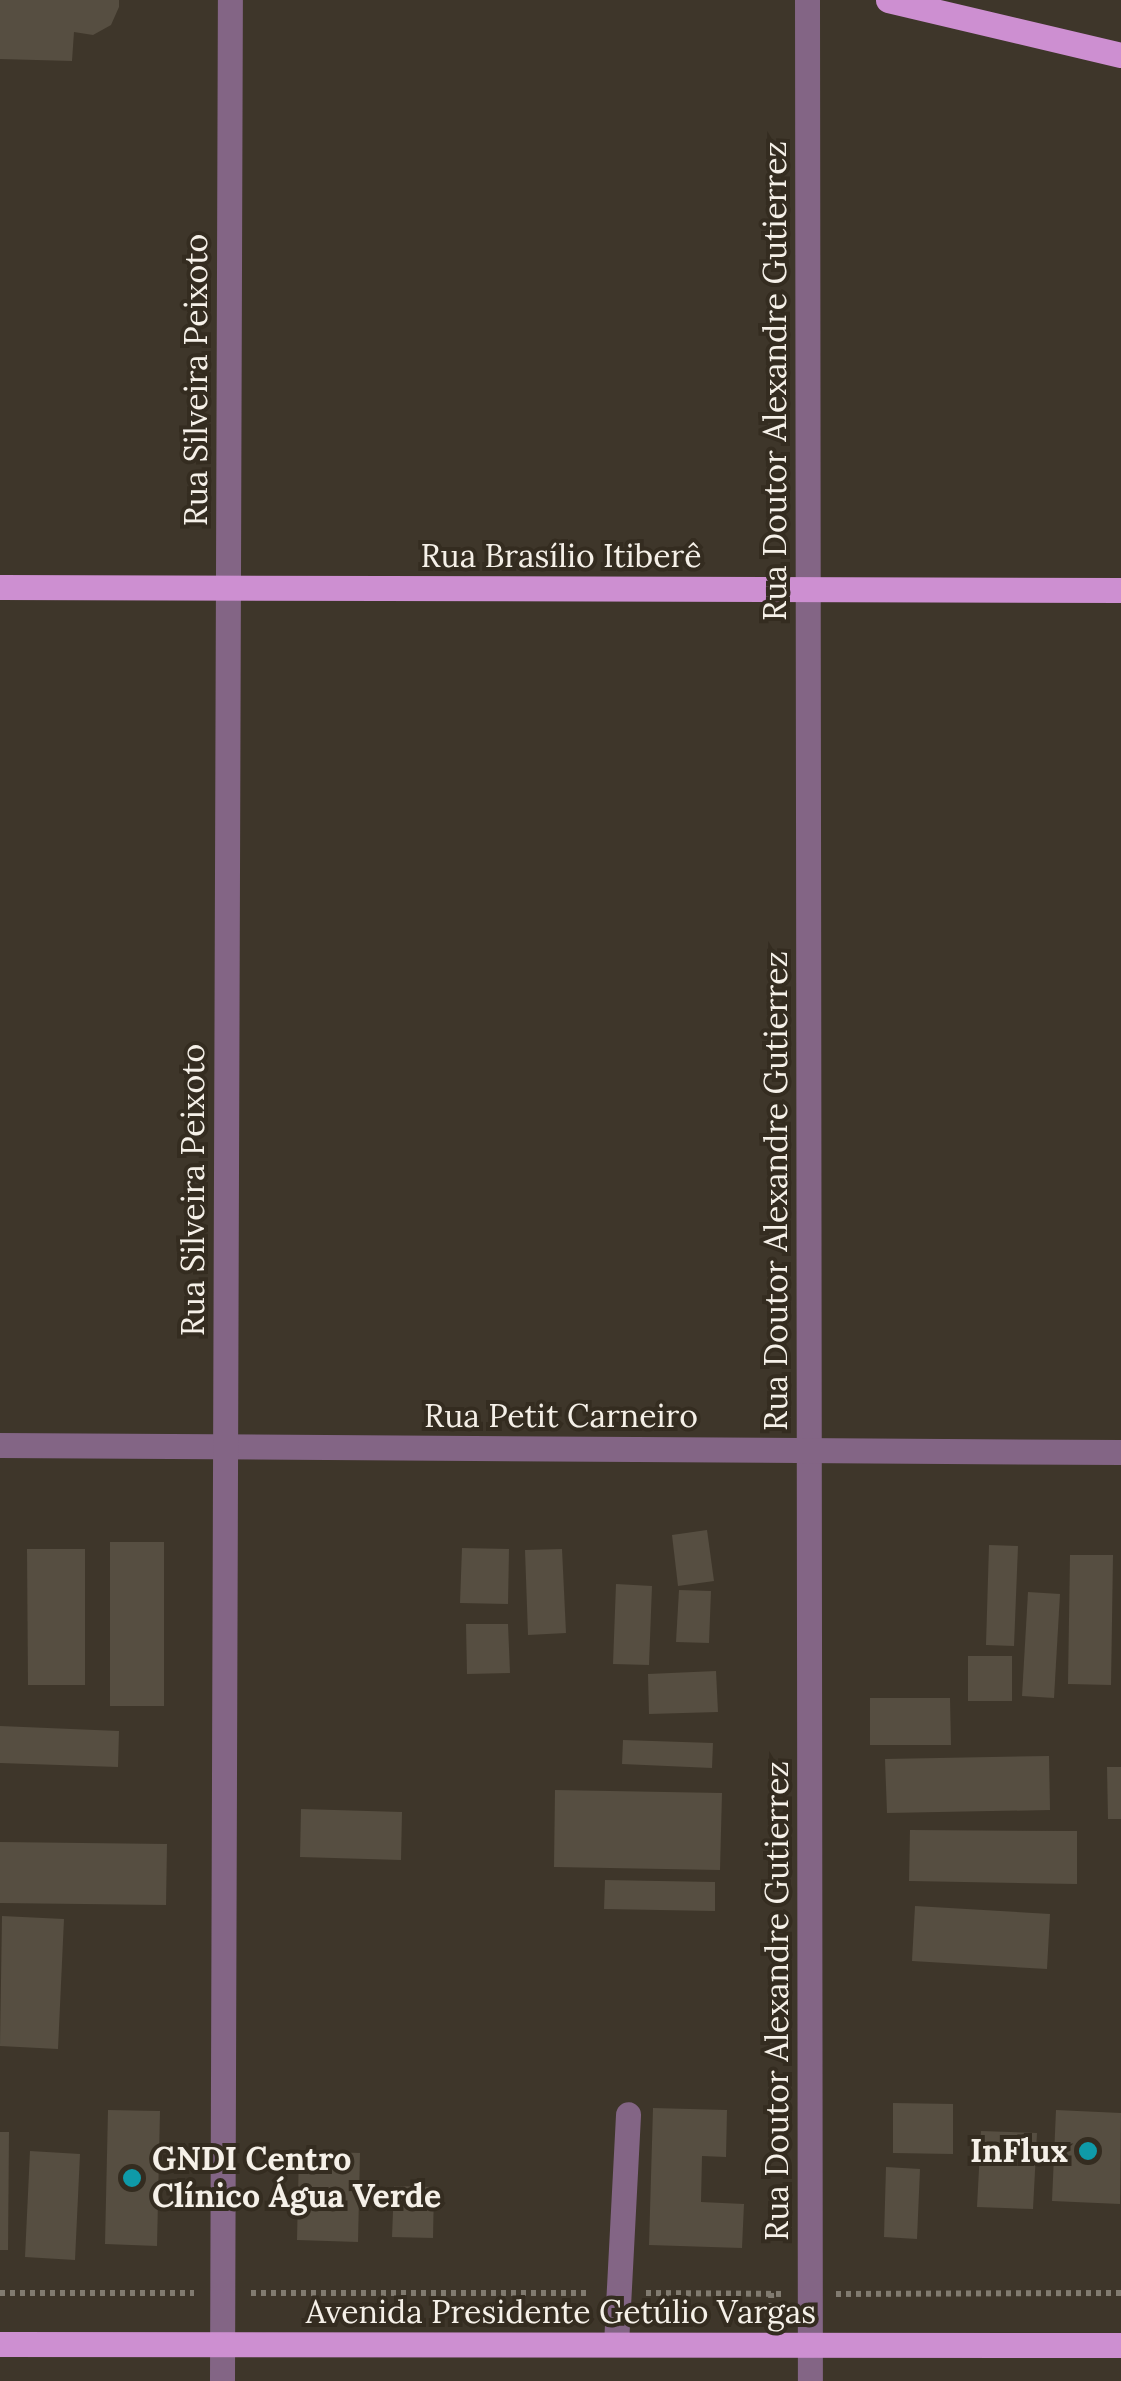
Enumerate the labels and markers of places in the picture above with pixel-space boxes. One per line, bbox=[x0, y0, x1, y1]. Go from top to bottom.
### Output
place label: InFlux bbox=[970, 2132, 1068, 2170]
marker: InFlux bbox=[1077, 2140, 1099, 2162]
place label: GNDI Centro Clínico Água Verde bbox=[152, 2141, 441, 2216]
marker: GNDI Centro Clínico Água Verde bbox=[121, 2167, 143, 2189]

